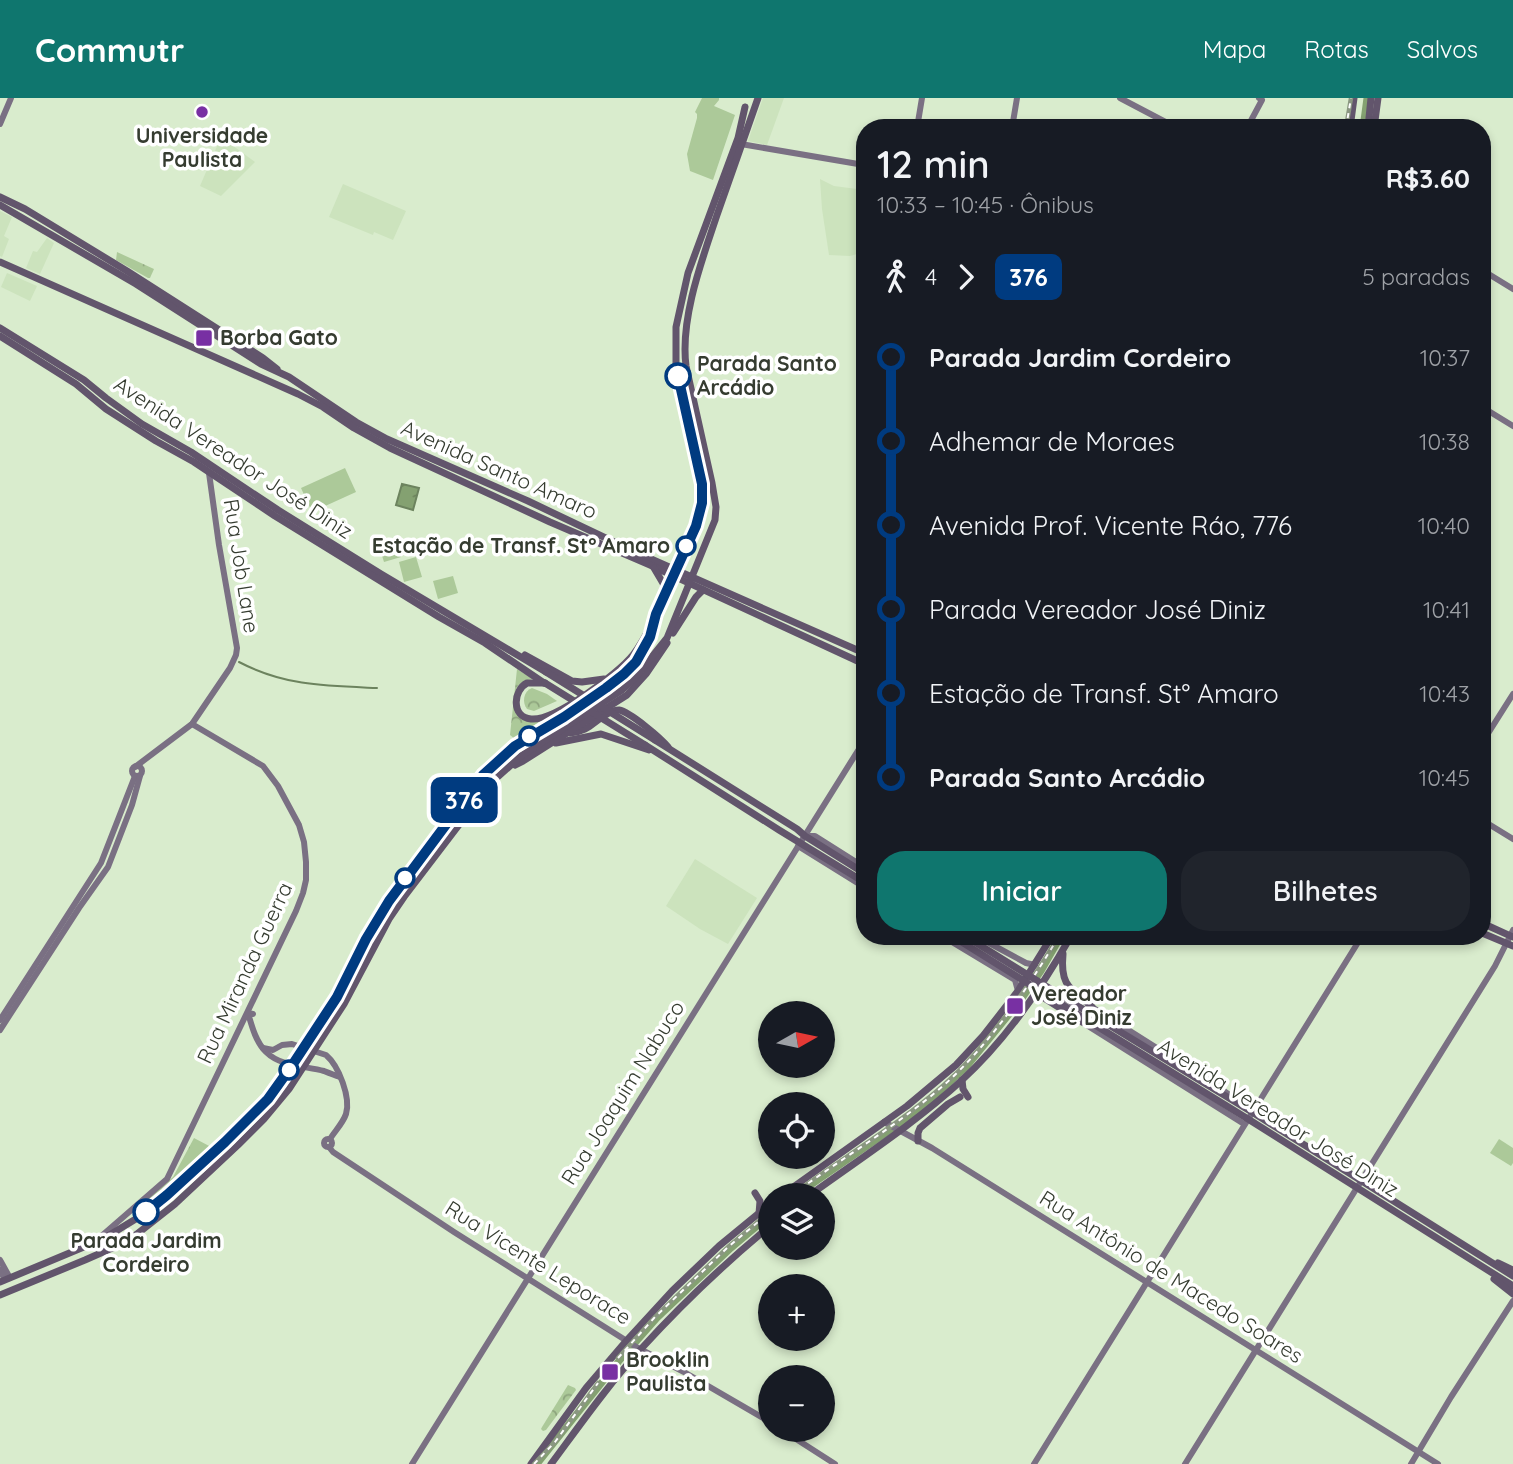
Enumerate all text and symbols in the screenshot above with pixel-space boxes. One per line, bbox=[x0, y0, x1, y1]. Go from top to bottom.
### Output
text: Commutr bbox=[35, 29, 184, 70]
text: Mapa bbox=[1203, 34, 1266, 64]
text: Rotas bbox=[1304, 34, 1369, 64]
text: Salvos bbox=[1407, 34, 1478, 64]
marker: Universidade Paulista bbox=[194, 104, 210, 120]
place label: Universidade Paulista bbox=[136, 122, 268, 172]
text: 12 min bbox=[877, 140, 990, 188]
text: R$3.60 bbox=[1386, 162, 1470, 195]
text: 10:33 – 10:45 · Ônibus bbox=[877, 190, 1094, 219]
icon: walk bbox=[877, 258, 915, 296]
icon: forward bbox=[947, 258, 985, 296]
text: 4 bbox=[925, 262, 937, 291]
text: 376 bbox=[1009, 262, 1048, 292]
text: 5 paradas bbox=[1362, 262, 1470, 291]
place label: Borba Gato bbox=[220, 324, 338, 350]
marker: Borba Gato bbox=[194, 328, 214, 348]
text: Parada Jardim Cordeiro bbox=[929, 341, 1231, 374]
text: 10:37 bbox=[1420, 343, 1470, 372]
place label: Parada Santo Arcádio bbox=[697, 350, 837, 400]
marker: Parada Santo Arcádio bbox=[665, 363, 691, 389]
street label: Avenida Vereador José Diniz bbox=[109, 370, 358, 544]
street label: Avenida Santo Amaro bbox=[397, 414, 601, 524]
text: Adhemar de Moraes bbox=[929, 425, 1175, 458]
text: 10:38 bbox=[1419, 427, 1470, 456]
street label: Rua Job Lane bbox=[219, 497, 265, 635]
text: Avenida Prof. Vicente Ráo, 776 bbox=[929, 509, 1292, 542]
text: 10:40 bbox=[1418, 511, 1470, 540]
place label: Estação de Transf. St° Amaro bbox=[372, 532, 670, 558]
marker: Estação de Transf. St° Amaro bbox=[676, 536, 696, 556]
text: Parada Vereador José Diniz bbox=[929, 593, 1266, 626]
text: 10:41 bbox=[1423, 595, 1470, 624]
text: Estação de Transf. St° Amaro bbox=[929, 677, 1279, 710]
text: 10:43 bbox=[1419, 679, 1470, 708]
unlabelled marker bbox=[519, 726, 539, 746]
text: Parada Santo Arcádio bbox=[929, 761, 1205, 794]
text: 10:45 bbox=[1419, 763, 1470, 792]
line badge: 376 bbox=[424, 777, 504, 823]
text: 376 bbox=[445, 785, 483, 815]
button: Iniciar bbox=[877, 851, 1167, 931]
button: Bilhetes bbox=[1181, 851, 1470, 931]
unlabelled marker bbox=[395, 868, 415, 888]
street label: Rua Miranda Guerra bbox=[191, 878, 298, 1067]
place label: Vereador José Diniz bbox=[1031, 980, 1132, 1030]
street label: Rua Joaquim Nabuco bbox=[555, 996, 689, 1189]
marker: Vereador José Diniz bbox=[1005, 996, 1025, 1016]
north arrow bbox=[758, 1001, 835, 1078]
map controls bbox=[758, 1001, 835, 1442]
street label: Avenida Vereador José Diniz bbox=[1153, 1032, 1404, 1202]
unlabelled marker bbox=[279, 1060, 299, 1080]
button: locate bbox=[758, 1092, 835, 1169]
button: layers bbox=[758, 1183, 835, 1260]
street label: Rua Antônio de Macedo Soares bbox=[1035, 1184, 1308, 1368]
street label: Rua Vicente Leporace bbox=[441, 1194, 636, 1330]
marker: Parada Jardim Cordeiro bbox=[133, 1199, 159, 1225]
place label: Parada Jardim Cordeiro bbox=[71, 1227, 222, 1277]
button: + bbox=[758, 1274, 835, 1351]
place label: Brooklin Paulista bbox=[626, 1346, 710, 1396]
marker: Brooklin Paulista bbox=[600, 1362, 620, 1382]
button: − bbox=[758, 1365, 835, 1442]

